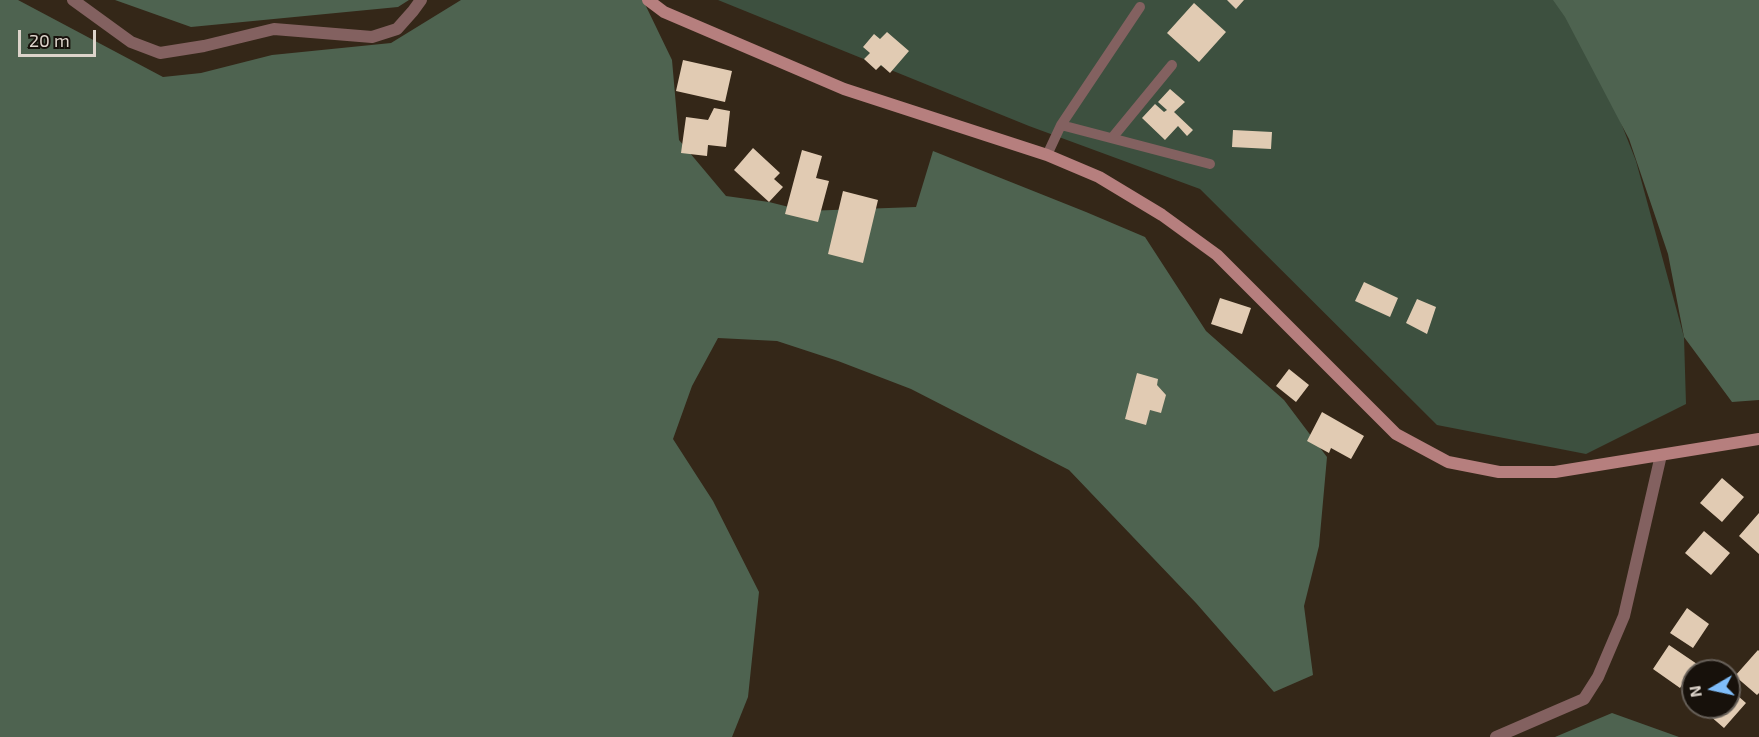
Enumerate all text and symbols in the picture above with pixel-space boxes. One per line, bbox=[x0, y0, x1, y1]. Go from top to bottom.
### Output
scale bar bbox=[21, 18, 99, 56]
text: 20 m bbox=[29, 29, 70, 51]
north arrow bbox=[1681, 659, 1741, 719]
text: N bbox=[1684, 684, 1705, 699]

